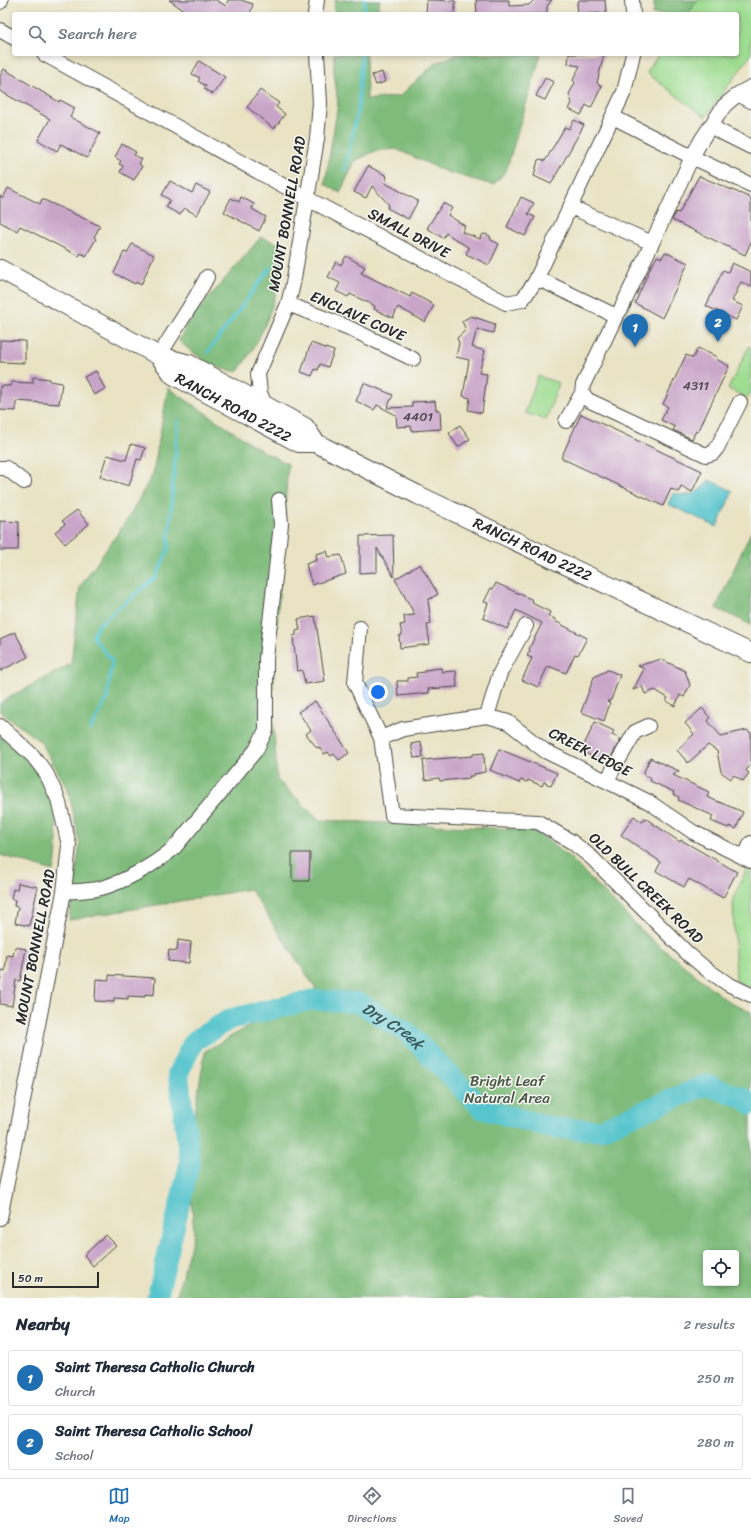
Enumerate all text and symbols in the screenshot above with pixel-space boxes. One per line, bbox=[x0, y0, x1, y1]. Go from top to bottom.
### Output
search box bbox=[12, 12, 739, 56]
text: Search here bbox=[58, 21, 137, 47]
icon: search bbox=[26, 23, 48, 45]
street label: MOUNT BONNELL ROAD bbox=[261, 134, 313, 294]
street label: SMALL DRIVE bbox=[363, 200, 456, 266]
street label: ENCLAVE COVE bbox=[306, 283, 412, 349]
pin: 2 bbox=[705, 309, 731, 342]
pin: 1 bbox=[622, 314, 648, 347]
street label: RANCH ROAD 2222 bbox=[170, 365, 296, 450]
house number: 4311 bbox=[683, 374, 710, 397]
house number: 4401 bbox=[403, 405, 433, 428]
street label: RANCH ROAD 2222 bbox=[469, 510, 597, 589]
your location bbox=[368, 682, 388, 702]
street label: CREEK LEDGE bbox=[544, 720, 637, 785]
street label: OLD BULL CREEK ROAD bbox=[582, 826, 710, 950]
street label: MOUNT BONNELL ROAD bbox=[7, 867, 63, 1027]
water label: Dry Creek bbox=[356, 994, 433, 1059]
park label: Bright Leaf Natural Area bbox=[464, 1068, 550, 1111]
map controls bbox=[703, 1250, 739, 1286]
button: locate bbox=[703, 1250, 739, 1286]
text: 50 m bbox=[18, 1269, 43, 1288]
scale bar bbox=[12, 1270, 99, 1289]
text: Nearby bbox=[16, 1309, 70, 1339]
text: 2 results bbox=[684, 1313, 735, 1336]
text: Saint Theresa Catholic Church bbox=[55, 1354, 255, 1380]
text: 1 bbox=[27, 1367, 33, 1390]
text: 250 m bbox=[697, 1367, 734, 1390]
text: Church bbox=[55, 1380, 96, 1403]
text: Saint Theresa Catholic School bbox=[55, 1418, 252, 1444]
text: 2 bbox=[26, 1431, 34, 1454]
text: 280 m bbox=[697, 1431, 734, 1454]
text: School bbox=[55, 1444, 93, 1467]
tab: Map bbox=[108, 1485, 130, 1528]
tab: Directions bbox=[347, 1485, 397, 1528]
tab: Saved bbox=[614, 1485, 643, 1528]

